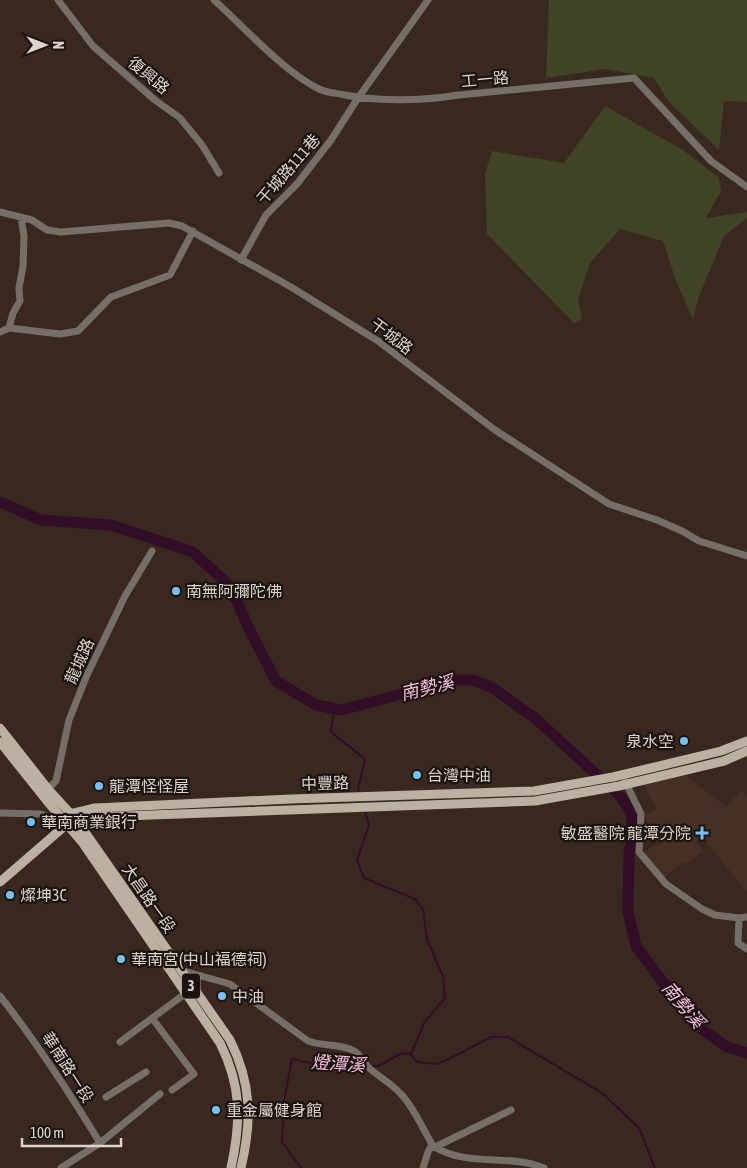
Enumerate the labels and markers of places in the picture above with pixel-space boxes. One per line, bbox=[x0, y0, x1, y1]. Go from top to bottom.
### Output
place label: 南無阿彌陀佛 bbox=[186, 582, 282, 600]
marker: 南無阿彌陀佛 bbox=[170, 585, 182, 597]
place label: 泉水空 bbox=[626, 732, 674, 750]
marker: 泉水空 bbox=[678, 735, 690, 747]
place label: 台灣中油 bbox=[427, 766, 491, 784]
marker: 台灣中油 bbox=[411, 769, 423, 781]
place label: 龍潭怪怪屋 bbox=[109, 777, 189, 795]
marker: 龍潭怪怪屋 bbox=[93, 780, 105, 792]
place label: 華南商業銀行 bbox=[41, 813, 137, 831]
marker: 華南商業銀行 bbox=[25, 816, 37, 828]
place label: 敏盛醫院 龍潭分院 bbox=[561, 824, 691, 842]
marker: 敏盛醫院 龍潭分院 bbox=[695, 826, 709, 840]
place label: 燦坤3C bbox=[20, 886, 67, 904]
marker: 燦坤3C bbox=[4, 889, 16, 901]
place label: 華南宮(中山福德祠) bbox=[131, 950, 267, 969]
marker: 華南宮(中山福德祠) bbox=[115, 953, 127, 965]
place label: 中油 bbox=[232, 987, 264, 1005]
marker: 中油 bbox=[216, 990, 228, 1002]
place label: 重金屬健身館 bbox=[226, 1101, 322, 1119]
marker: 重金屬健身館 bbox=[210, 1104, 222, 1116]

